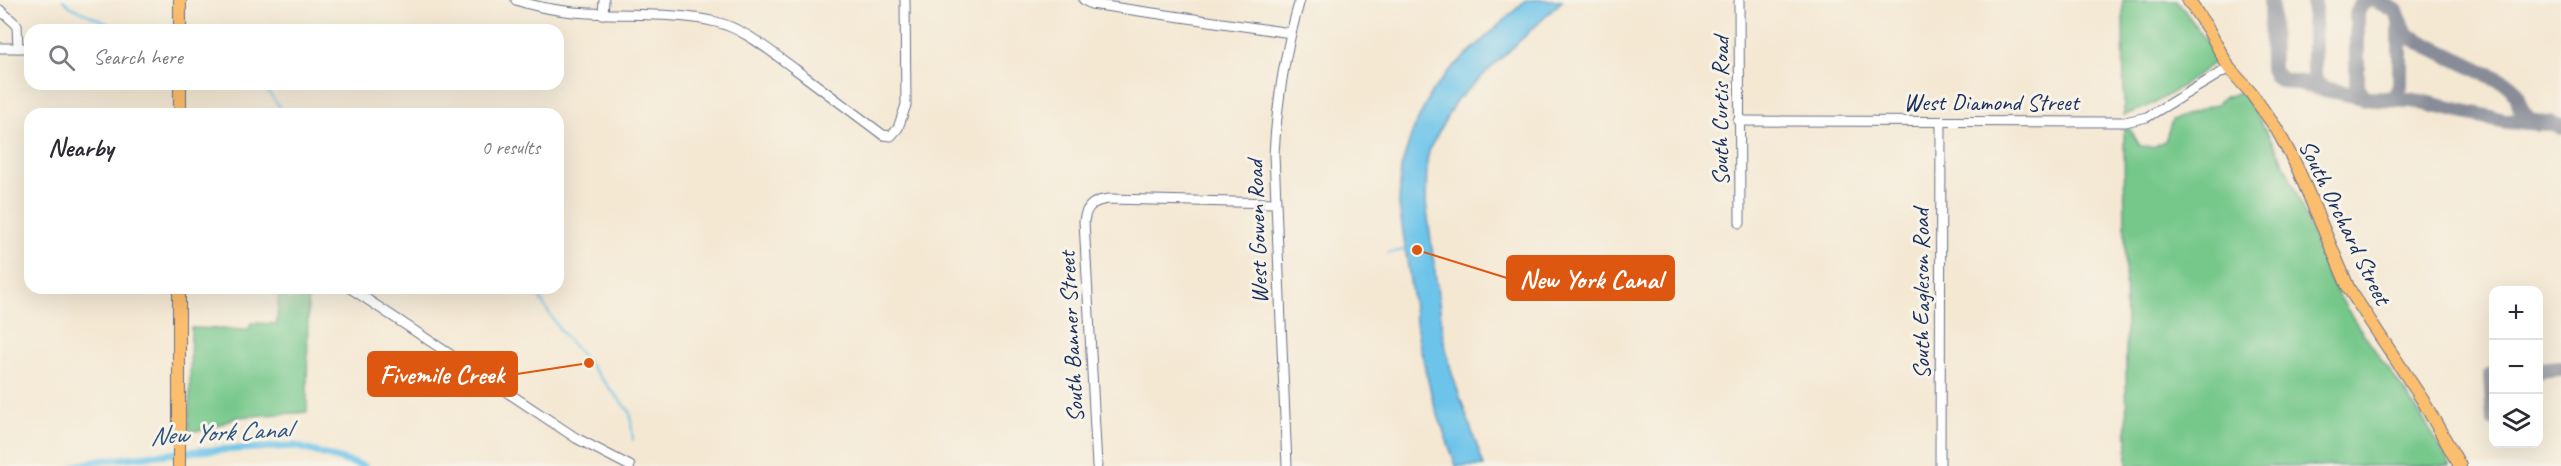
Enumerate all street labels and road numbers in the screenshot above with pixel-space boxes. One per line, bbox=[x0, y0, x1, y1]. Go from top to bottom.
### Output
street label: South Curtis Road bbox=[1705, 33, 1735, 186]
street label: West Diamond Street bbox=[1903, 87, 2081, 117]
street label: South Orchard Street bbox=[2292, 135, 2399, 311]
street label: West Gowen Road bbox=[1239, 156, 1274, 304]
street label: South Eagleson Road bbox=[1906, 205, 1936, 379]
street label: South Banner Street bbox=[1051, 249, 1090, 423]

